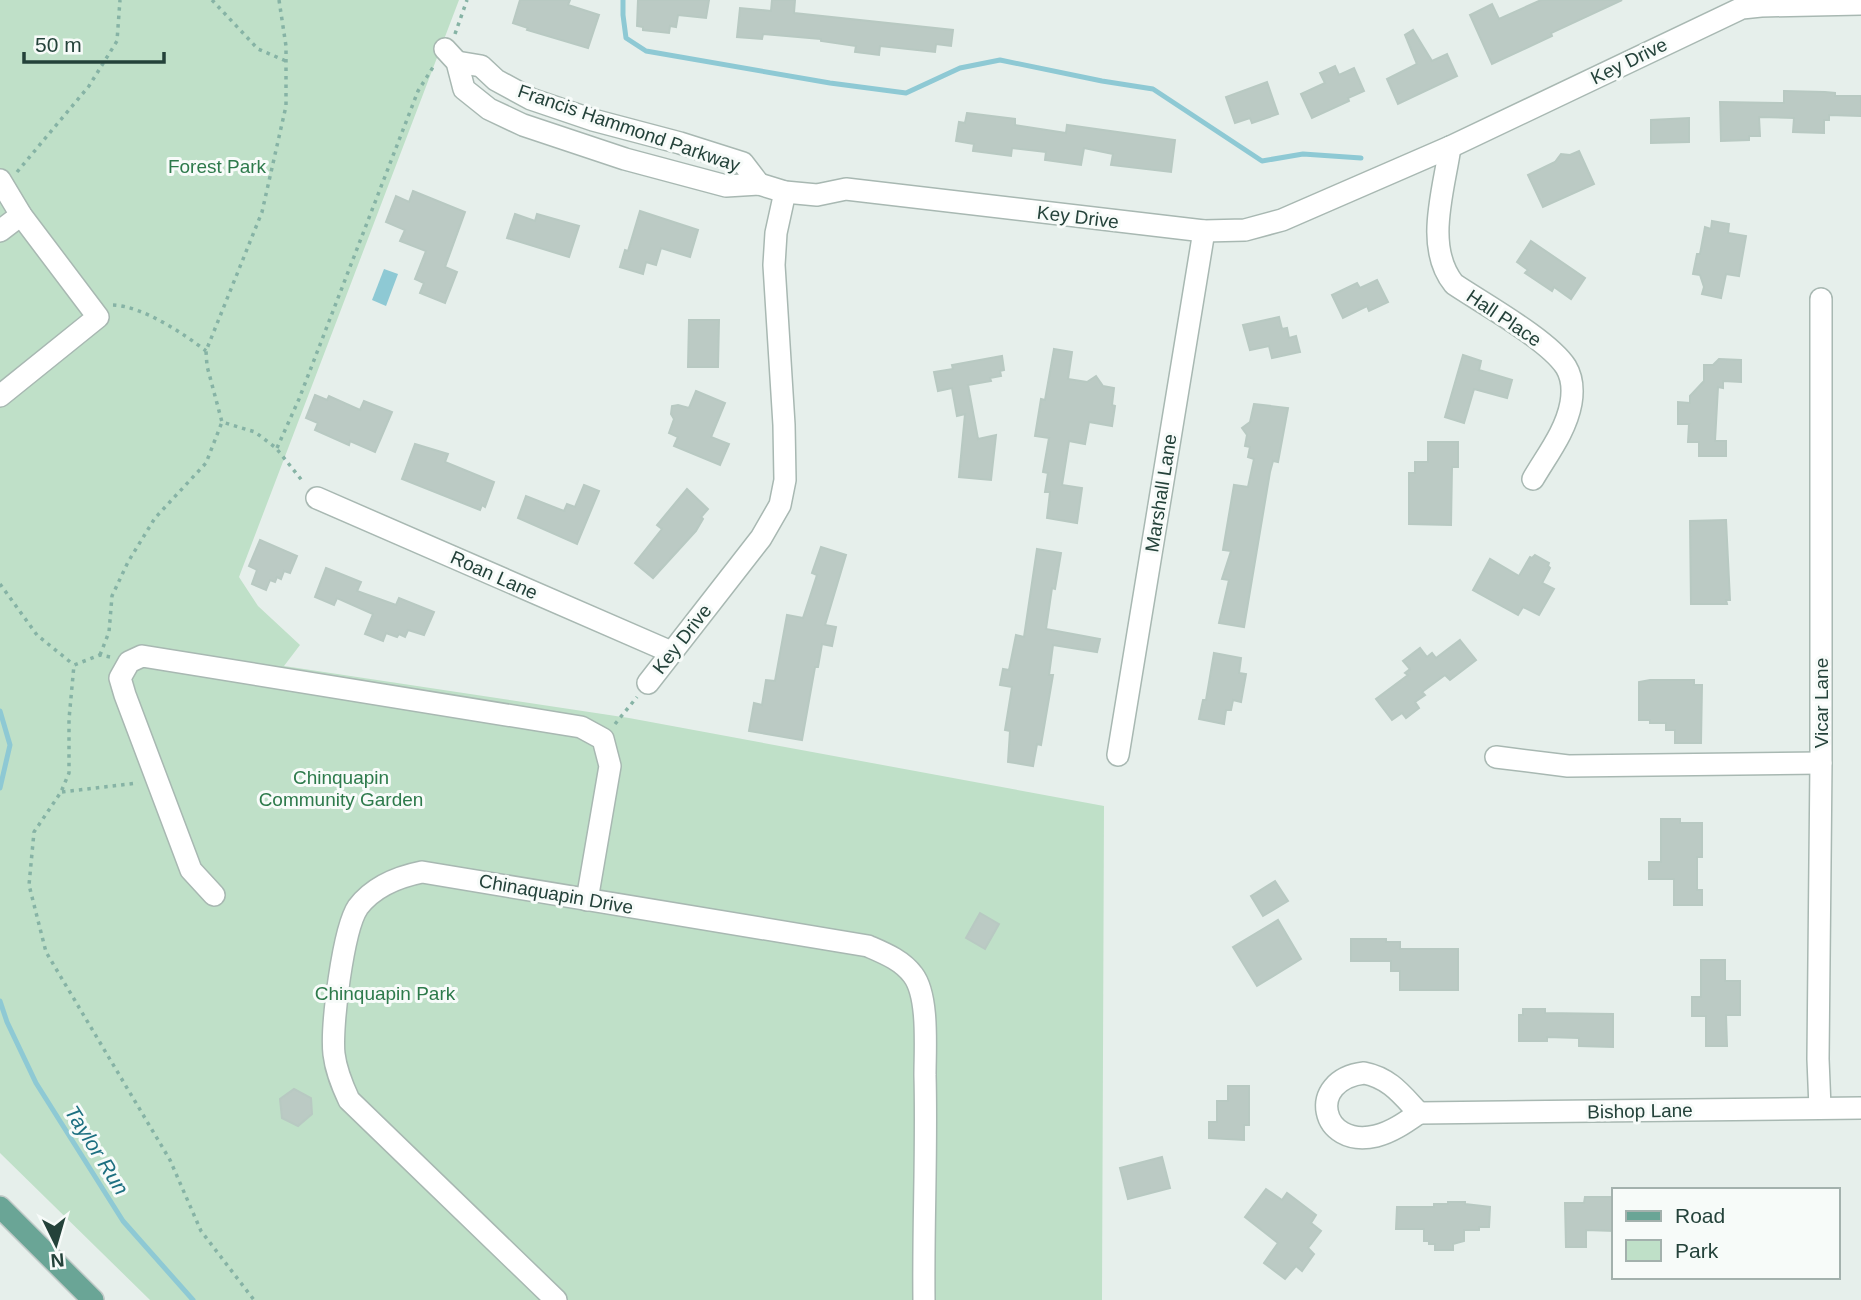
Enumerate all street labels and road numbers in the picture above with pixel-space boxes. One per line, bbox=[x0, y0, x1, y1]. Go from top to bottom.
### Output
street label: Key Drive bbox=[1587, 34, 1671, 88]
street label: Francis Hammond Parkway bbox=[515, 80, 743, 176]
street label: Key Drive bbox=[1036, 202, 1120, 232]
street label: Hall Place bbox=[1463, 285, 1545, 351]
street label: Marshall Lane bbox=[1141, 432, 1181, 554]
street label: Roan Lane bbox=[447, 547, 541, 603]
street label: Key Drive bbox=[648, 600, 716, 678]
street label: Vicar Lane bbox=[1811, 658, 1832, 748]
street label: Chinaquapin Drive bbox=[477, 870, 635, 918]
street label: Bishop Lane bbox=[1587, 1100, 1693, 1122]

